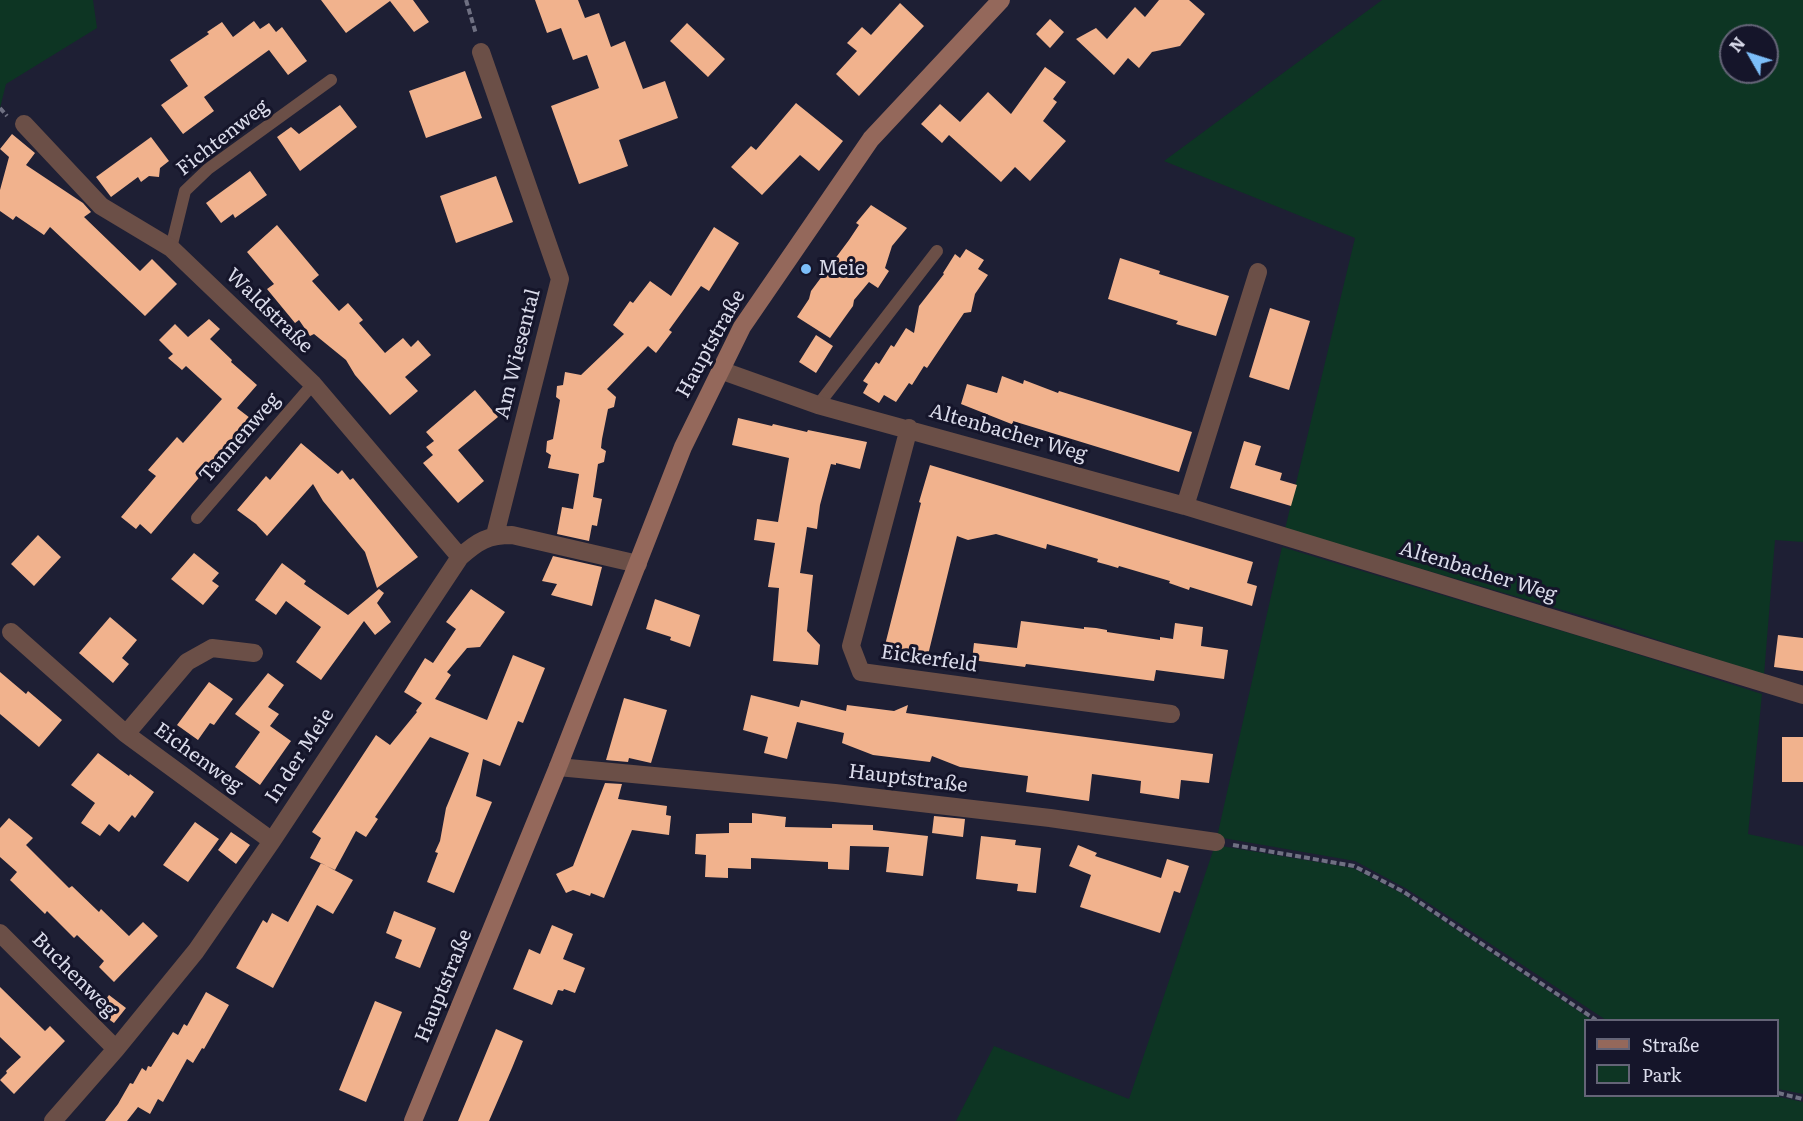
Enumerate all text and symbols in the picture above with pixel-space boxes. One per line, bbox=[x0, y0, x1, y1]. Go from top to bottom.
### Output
north arrow bbox=[1719, 24, 1779, 84]
text: N bbox=[1723, 31, 1750, 57]
street label: Fichtenweg bbox=[172, 95, 274, 181]
place label: Meie bbox=[818, 257, 865, 281]
marker: Meie bbox=[799, 262, 813, 276]
street label: Waldstraße bbox=[220, 264, 318, 358]
street label: Hauptstraße bbox=[671, 286, 751, 402]
street label: Am Wiesental bbox=[490, 287, 546, 421]
street label: Tannenweg bbox=[194, 388, 286, 488]
street label: Altenbacher Weg bbox=[926, 399, 1090, 467]
street label: Altenbacher Weg bbox=[1397, 537, 1559, 607]
street label: Eickerfeld bbox=[879, 640, 979, 678]
street label: In der Meie bbox=[260, 704, 340, 808]
street label: Eichenweg bbox=[149, 718, 247, 798]
street label: Hauptstraße bbox=[847, 760, 969, 798]
street label: Hauptstraße bbox=[410, 926, 478, 1046]
street label: Buchenweg bbox=[27, 928, 121, 1022]
legend bbox=[1584, 1019, 1779, 1097]
text: Straße bbox=[1642, 1031, 1699, 1058]
text: Park bbox=[1642, 1061, 1681, 1088]

